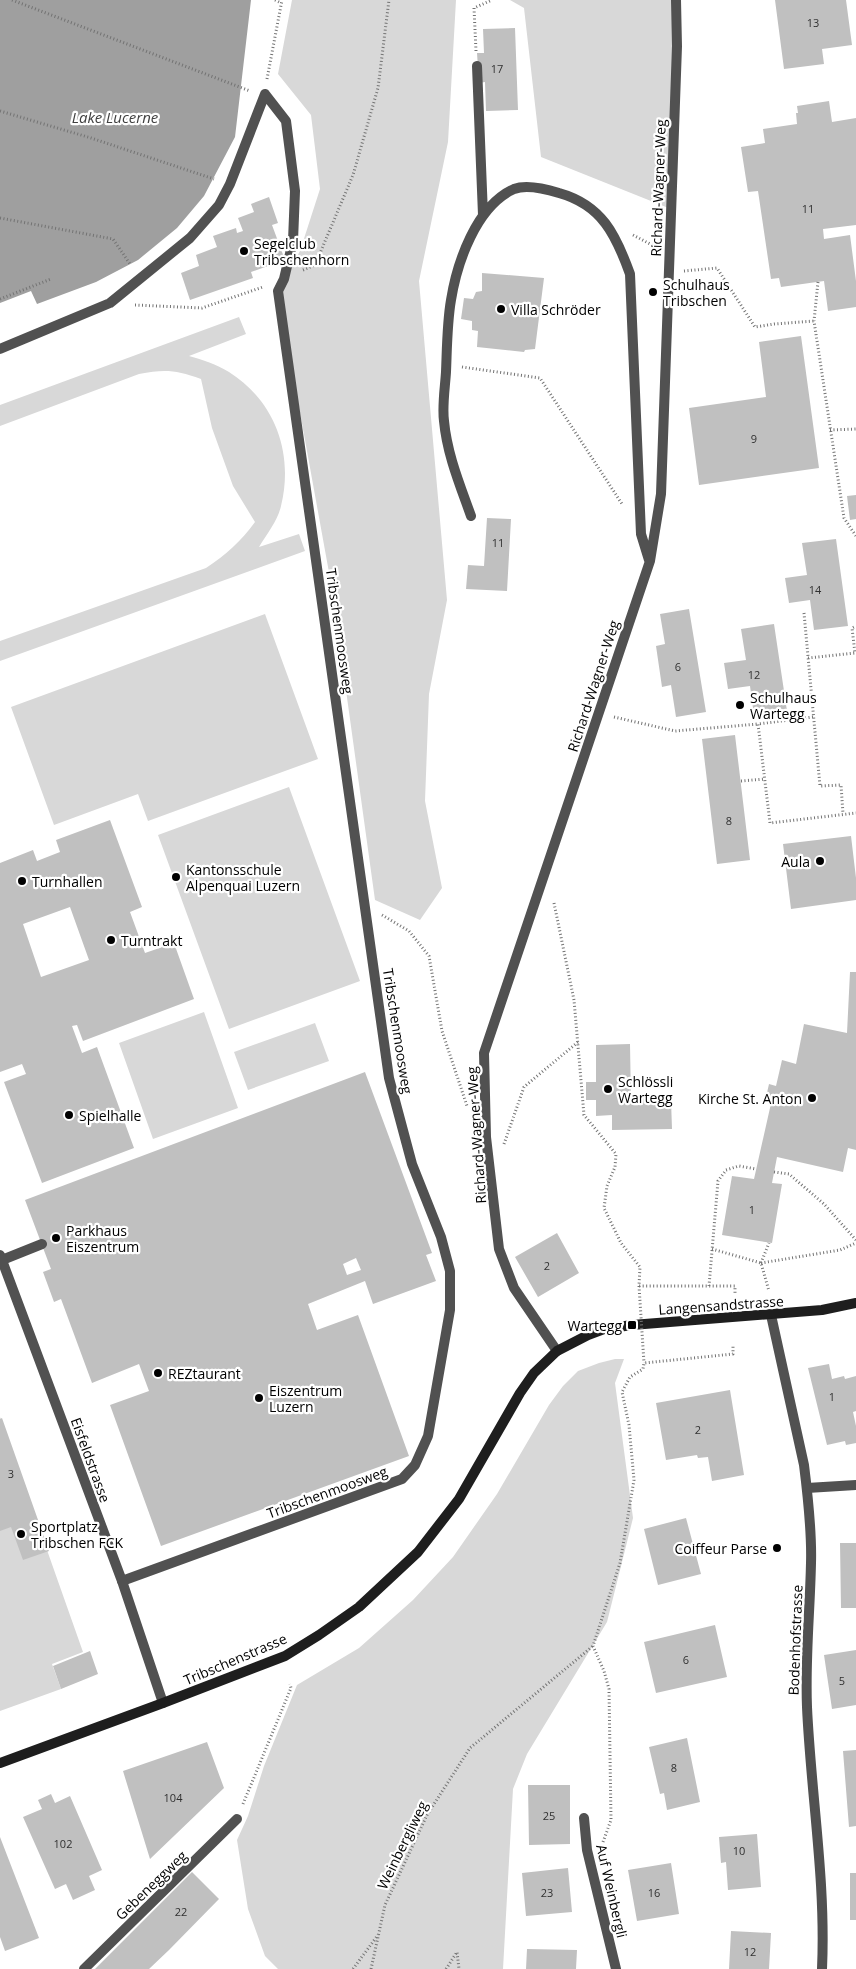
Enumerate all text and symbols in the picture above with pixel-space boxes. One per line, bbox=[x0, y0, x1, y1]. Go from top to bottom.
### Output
house number: 13 bbox=[807, 15, 819, 30]
house number: 17 bbox=[491, 61, 503, 76]
water label: Lake Lucerne bbox=[72, 107, 159, 127]
street label: Richard-Wagner-Weg bbox=[646, 119, 670, 257]
house number: 11 bbox=[802, 201, 814, 216]
place label: Segelclub Tribschenhorn bbox=[254, 234, 349, 269]
marker: Segelclub Tribschenhorn bbox=[238, 245, 250, 257]
place label: Schulhaus Tribschen bbox=[663, 275, 730, 310]
marker: Schulhaus Tribschen bbox=[647, 286, 659, 298]
place label: Villa Schröder bbox=[511, 300, 601, 319]
marker: Villa Schröder bbox=[495, 303, 507, 315]
house number: 9 bbox=[751, 431, 757, 446]
house number: 11 bbox=[492, 535, 504, 550]
street label: Tribschenmoosweg bbox=[322, 567, 358, 695]
house number: 14 bbox=[809, 582, 822, 597]
street label: Richard-Wagner-Weg bbox=[563, 617, 623, 754]
house number: 6 bbox=[675, 659, 681, 674]
house number: 12 bbox=[748, 667, 760, 682]
place label: Schulhaus Wartegg bbox=[750, 688, 817, 723]
marker: Schulhaus Wartegg bbox=[734, 699, 746, 711]
house number: 8 bbox=[726, 813, 732, 828]
place label: Aula bbox=[781, 852, 810, 871]
marker: Aula bbox=[814, 855, 826, 867]
place label: Kantonsschule Alpenquai Luzern bbox=[186, 860, 300, 895]
marker: Kantonsschule Alpenquai Luzern bbox=[170, 871, 182, 883]
place label: Turnhallen bbox=[32, 872, 103, 891]
marker: Turnhallen bbox=[16, 875, 28, 887]
place label: Turntrakt bbox=[121, 931, 182, 950]
marker: Turntrakt bbox=[105, 934, 117, 946]
street label: Tribschenmoosweg bbox=[379, 967, 417, 1095]
street label: Richard-Wagner-Weg bbox=[462, 1065, 490, 1204]
place label: Schlössli Wartegg bbox=[618, 1072, 673, 1107]
marker: Schlössli Wartegg bbox=[602, 1083, 614, 1095]
place label: Kirche St. Anton bbox=[698, 1089, 802, 1108]
marker: Kirche St. Anton bbox=[806, 1092, 818, 1104]
place label: Spielhalle bbox=[79, 1106, 142, 1125]
marker: Spielhalle bbox=[63, 1109, 75, 1121]
house number: 1 bbox=[749, 1202, 755, 1217]
place label: Parkhaus Eiszentrum bbox=[66, 1221, 139, 1256]
marker: Parkhaus Eiszentrum bbox=[50, 1232, 62, 1244]
house number: 2 bbox=[544, 1258, 550, 1273]
street label: Langensandstrasse bbox=[658, 1291, 784, 1319]
place label: Wartegg bbox=[568, 1316, 622, 1335]
marker: Wartegg bbox=[626, 1319, 638, 1331]
place label: REZtaurant bbox=[168, 1364, 241, 1383]
marker: REZtaurant bbox=[152, 1367, 164, 1379]
place label: Eiszentrum Luzern bbox=[269, 1381, 342, 1416]
house number: 1 bbox=[829, 1389, 835, 1404]
marker: Eiszentrum Luzern bbox=[253, 1392, 265, 1404]
street label: Eisfeldstrasse bbox=[67, 1415, 115, 1505]
house number: 2 bbox=[695, 1422, 701, 1437]
street label: Tribschenmoosweg bbox=[264, 1461, 390, 1523]
house number: 3 bbox=[8, 1466, 14, 1481]
place label: Sportplatz Tribschen FCK bbox=[31, 1517, 124, 1552]
marker: Sportplatz Tribschen FCK bbox=[15, 1528, 27, 1540]
place label: Coiffeur Parse bbox=[675, 1539, 767, 1558]
marker: Coiffeur Parse bbox=[771, 1542, 783, 1554]
street label: Bodenhofstrasse bbox=[784, 1584, 806, 1696]
street label: Tribschenstrasse bbox=[181, 1629, 290, 1689]
house number: 6 bbox=[683, 1652, 689, 1667]
house number: 5 bbox=[839, 1673, 845, 1688]
house number: 8 bbox=[671, 1760, 677, 1775]
house number: 104 bbox=[164, 1790, 183, 1805]
street label: Weinbergliweg bbox=[372, 1797, 432, 1892]
house number: 25 bbox=[543, 1808, 555, 1823]
house number: 102 bbox=[54, 1836, 72, 1851]
street label: Auf Weinbergli bbox=[592, 1842, 632, 1940]
house number: 10 bbox=[733, 1843, 745, 1858]
street label: Gebeneggweg bbox=[111, 1846, 191, 1924]
house number: 23 bbox=[541, 1885, 553, 1900]
house number: 16 bbox=[648, 1885, 660, 1900]
house number: 22 bbox=[175, 1904, 187, 1919]
house number: 12 bbox=[744, 1944, 756, 1959]

